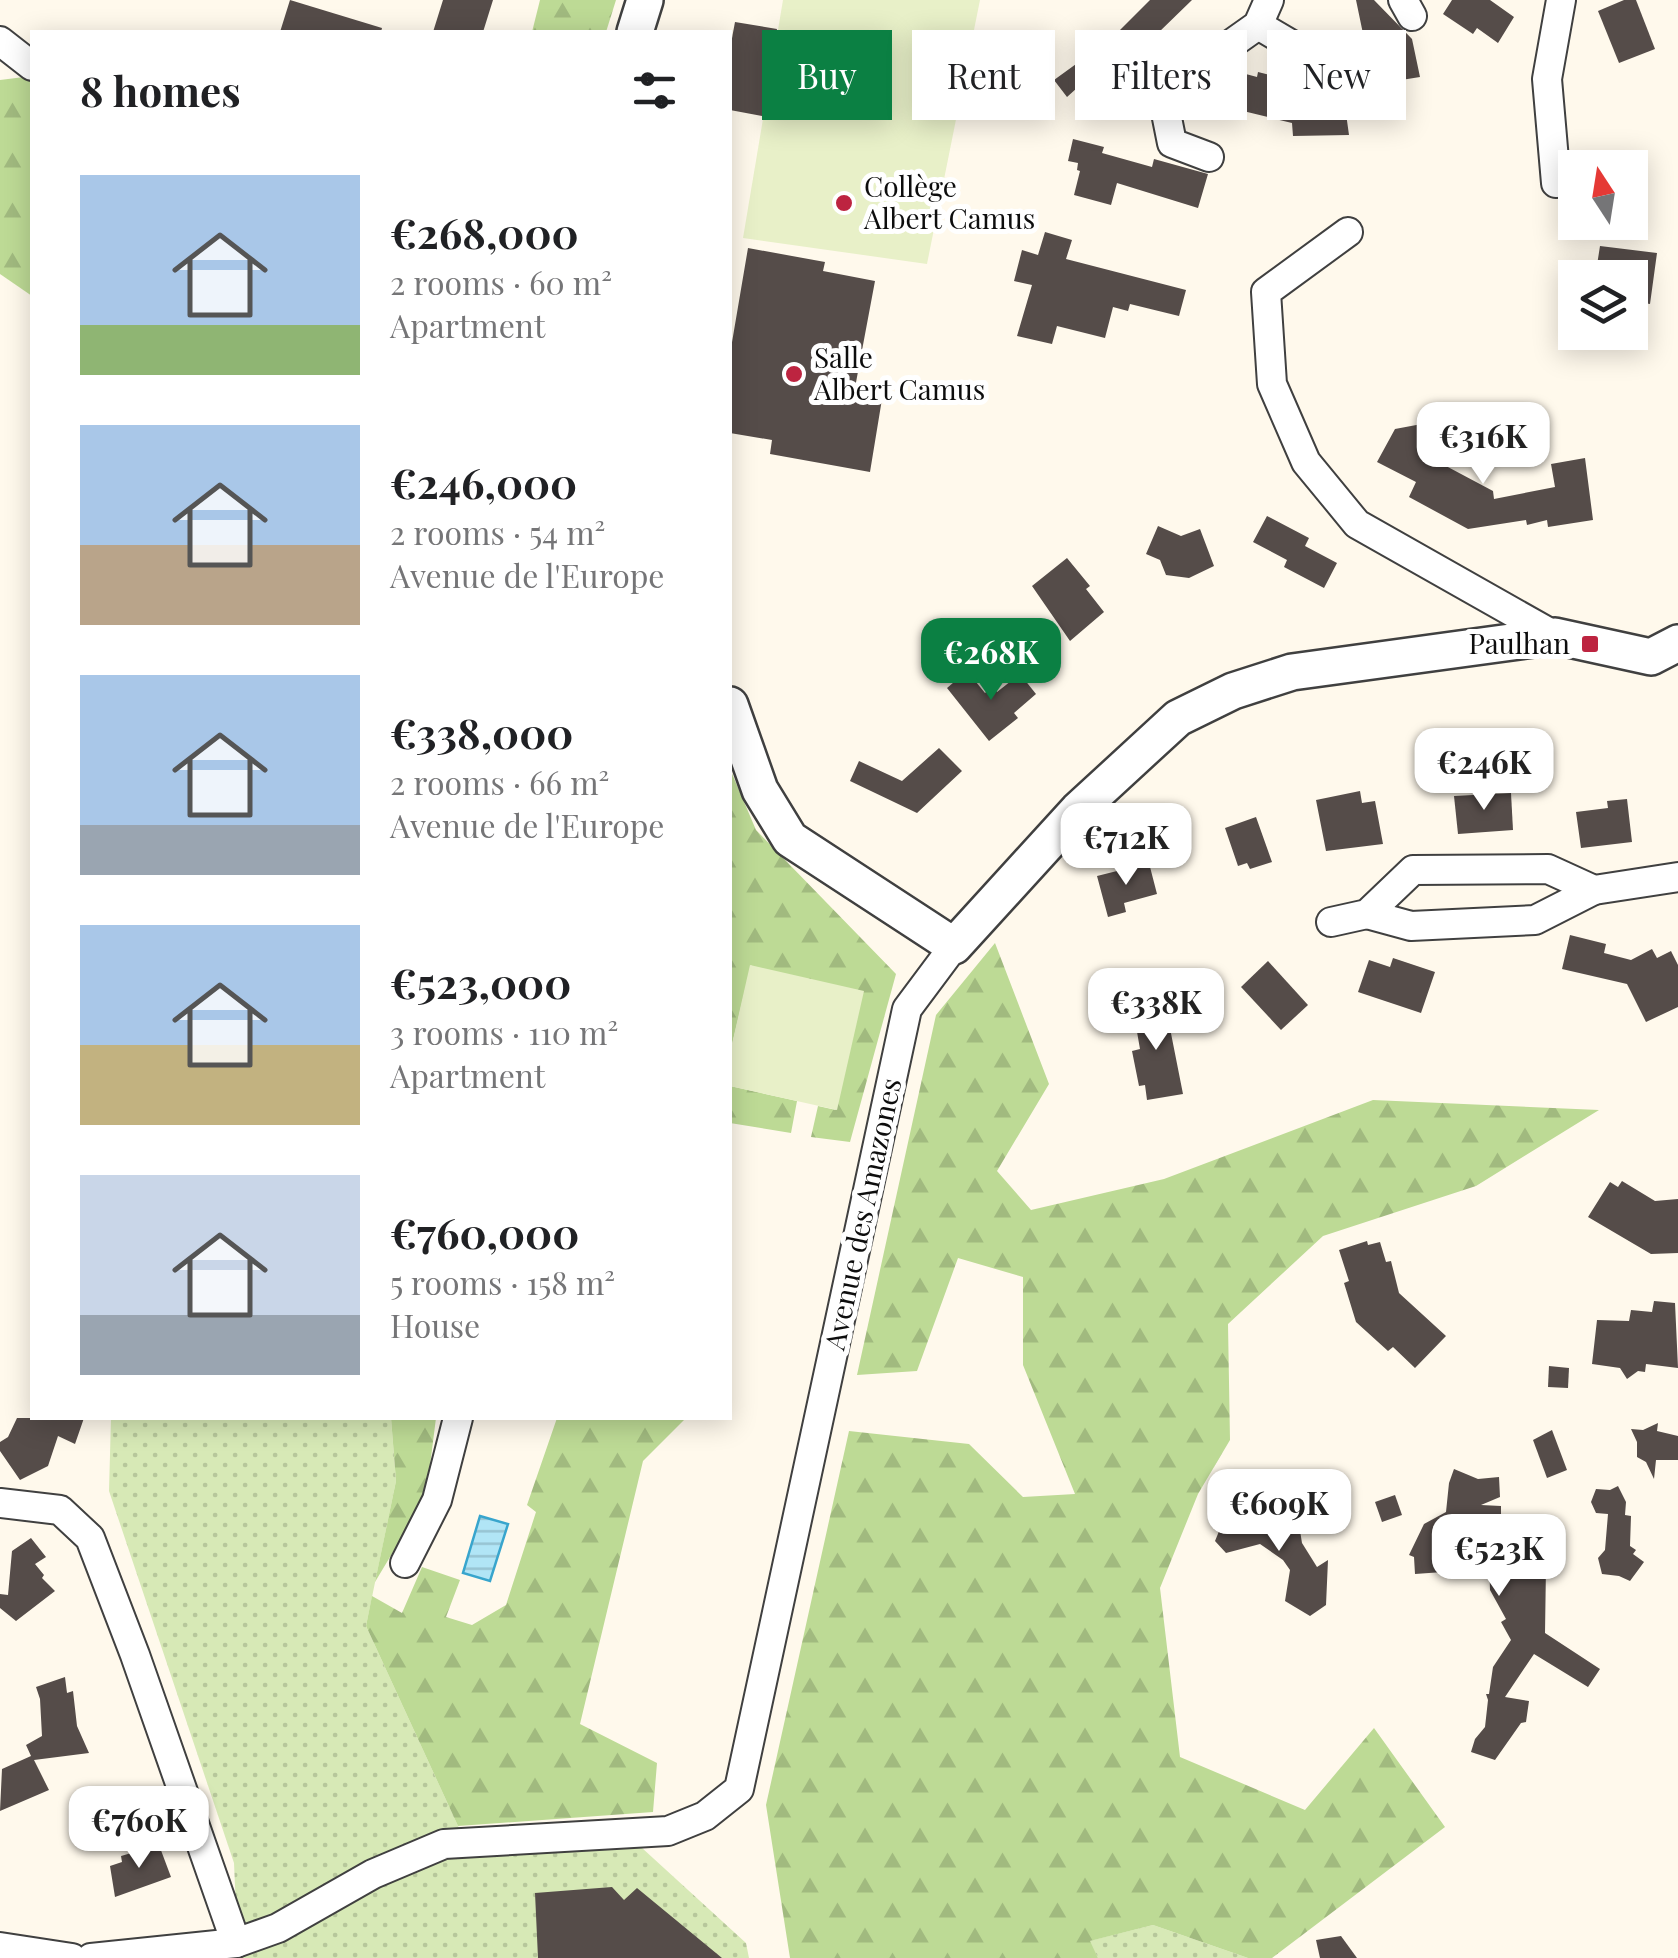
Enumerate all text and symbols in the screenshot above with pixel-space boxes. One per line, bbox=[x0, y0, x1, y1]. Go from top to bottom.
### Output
chip: Buy bbox=[762, 30, 892, 120]
chip: Rent bbox=[912, 30, 1055, 120]
chip: Filters bbox=[1075, 30, 1247, 120]
chip: New bbox=[1267, 30, 1406, 120]
text: 8 homes bbox=[80, 62, 241, 118]
icon: filters bbox=[627, 63, 682, 118]
north arrow bbox=[1558, 150, 1648, 240]
map controls bbox=[1558, 150, 1648, 350]
place label: Collège Albert Camus bbox=[863, 167, 1035, 236]
marker: Collège Albert Camus bbox=[833, 192, 855, 214]
text: €268,000 bbox=[390, 204, 579, 260]
icon: home bbox=[160, 215, 280, 335]
text: 2 rooms · 60 m² bbox=[390, 260, 612, 303]
button: layers bbox=[1558, 260, 1648, 350]
text: Apartment bbox=[390, 303, 545, 346]
place label: Salle Albert Camus bbox=[813, 338, 985, 407]
marker: Salle Albert Camus bbox=[783, 363, 805, 385]
pin: €316K bbox=[1413, 402, 1553, 487]
text: €316K bbox=[1439, 413, 1527, 456]
text: €246,000 bbox=[390, 454, 577, 510]
icon: home bbox=[160, 465, 280, 585]
text: 2 rooms · 54 m² bbox=[390, 510, 605, 553]
text: Avenue de l'Europe bbox=[390, 553, 665, 596]
pin: €268K bbox=[921, 618, 1061, 703]
place label: Paulhan bbox=[1468, 624, 1570, 661]
text: €268K bbox=[943, 629, 1039, 672]
marker: Paulhan bbox=[1579, 633, 1601, 655]
text: €338,000 bbox=[390, 704, 573, 760]
icon: home bbox=[160, 715, 280, 835]
pin: €246K bbox=[1414, 728, 1554, 813]
text: €246K bbox=[1437, 739, 1531, 782]
text: 2 rooms · 66 m² bbox=[390, 760, 609, 803]
text: Avenue de l'Europe bbox=[390, 803, 665, 846]
pin: €712K bbox=[1056, 803, 1196, 888]
text: €712K bbox=[1083, 814, 1169, 857]
text: €523,000 bbox=[390, 954, 571, 1010]
icon: home bbox=[160, 965, 280, 1085]
pin: €338K bbox=[1086, 968, 1226, 1053]
text: €338K bbox=[1110, 979, 1202, 1022]
text: 3 rooms · 110 m² bbox=[390, 1010, 618, 1053]
text: Apartment bbox=[390, 1053, 545, 1096]
street label: Avenue des Amazones bbox=[814, 1074, 908, 1354]
text: €760,000 bbox=[390, 1204, 579, 1260]
icon: home bbox=[160, 1215, 280, 1335]
text: 5 rooms · 158 m² bbox=[390, 1260, 615, 1303]
text: House bbox=[390, 1303, 480, 1346]
pin: €609K bbox=[1209, 1469, 1349, 1554]
text: €609K bbox=[1229, 1480, 1329, 1523]
pin: €523K bbox=[1429, 1514, 1569, 1599]
text: €523K bbox=[1454, 1525, 1544, 1568]
pin: €760K bbox=[69, 1786, 209, 1871]
text: €760K bbox=[91, 1797, 187, 1840]

